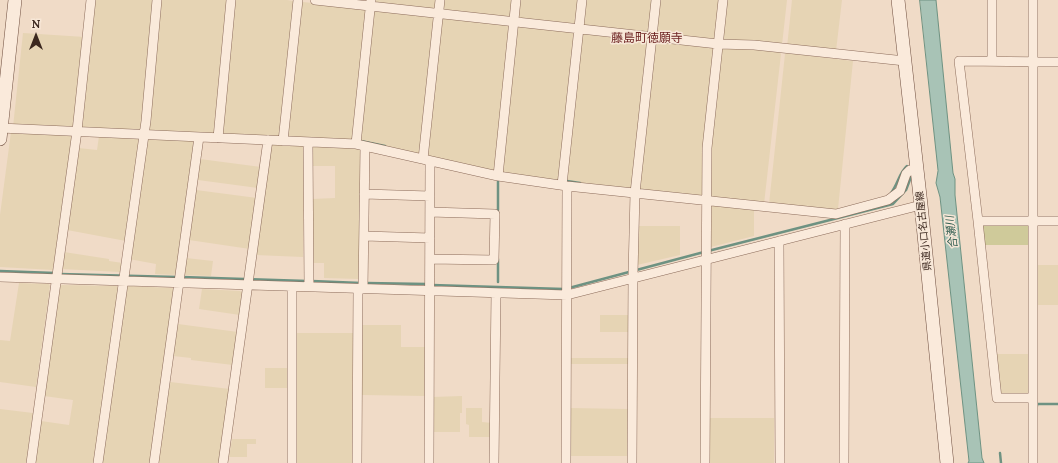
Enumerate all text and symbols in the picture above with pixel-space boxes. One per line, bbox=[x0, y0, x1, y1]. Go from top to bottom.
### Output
north arrow bbox=[16, 16, 56, 56]
text: N bbox=[32, 17, 40, 31]
district label: 藤島町徳願寺 bbox=[611, 32, 683, 46]
street label: 県道小口名古屋線 bbox=[914, 191, 934, 271]
water label: 合瀬川 bbox=[943, 215, 961, 249]

